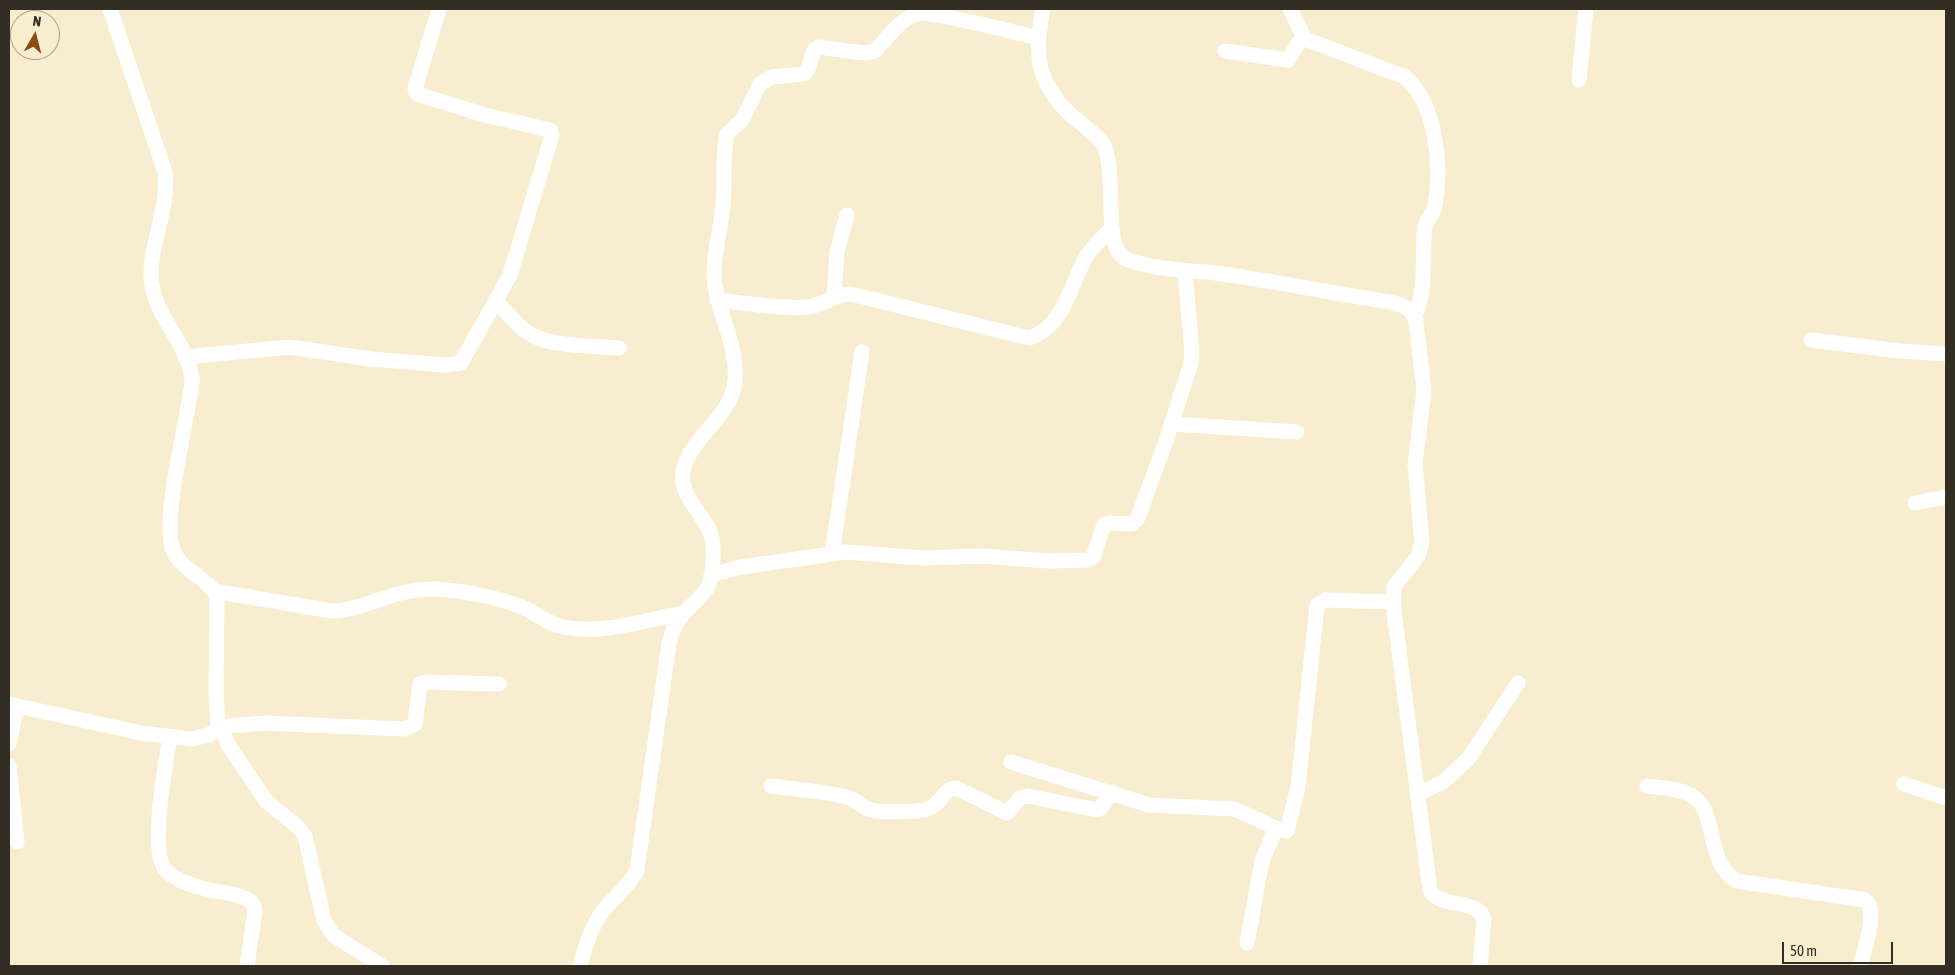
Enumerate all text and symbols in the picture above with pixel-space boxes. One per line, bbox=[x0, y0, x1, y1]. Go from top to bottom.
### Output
north arrow bbox=[10, 10, 60, 60]
text: N bbox=[32, 13, 42, 30]
scale bar bbox=[1785, 932, 1896, 964]
text: 50 m bbox=[1790, 942, 1817, 959]

